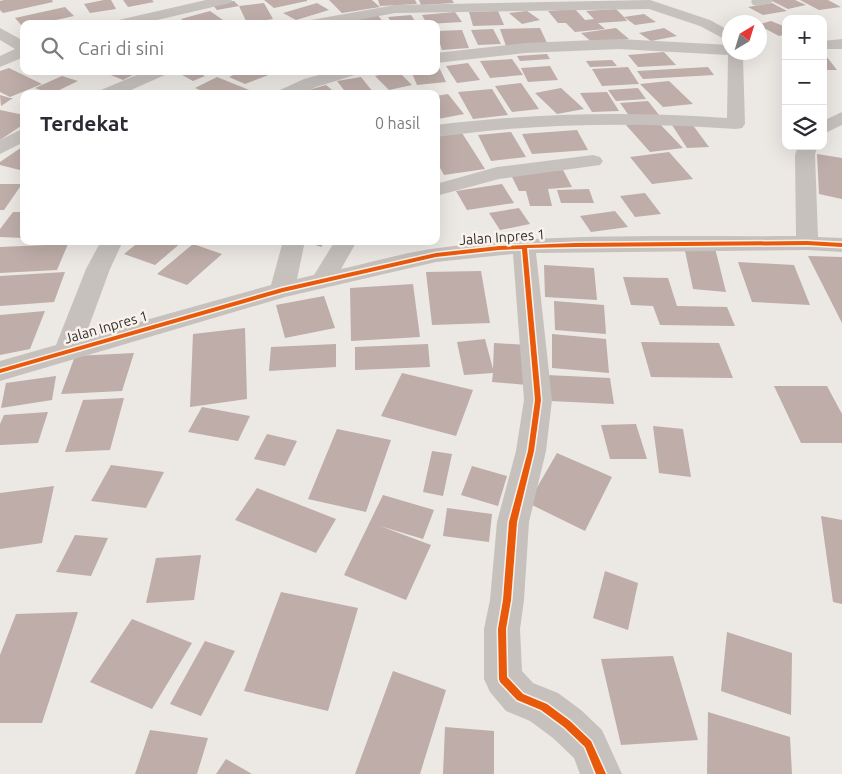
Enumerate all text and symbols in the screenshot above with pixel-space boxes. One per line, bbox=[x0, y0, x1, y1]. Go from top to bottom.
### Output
north arrow bbox=[722, 15, 767, 60]
map controls bbox=[782, 15, 827, 150]
button: + bbox=[782, 15, 827, 60]
search box bbox=[20, 20, 440, 75]
icon: search bbox=[38, 34, 66, 62]
text: Cari di sini bbox=[78, 37, 164, 59]
button: − bbox=[782, 60, 827, 105]
button: layers bbox=[782, 105, 827, 150]
text: Terdekat bbox=[40, 111, 128, 135]
text: 0 hasil bbox=[375, 114, 420, 132]
street label: Jalan Inpres 1 bbox=[458, 226, 546, 248]
street label: Jalan Inpres 1 bbox=[62, 307, 150, 347]

